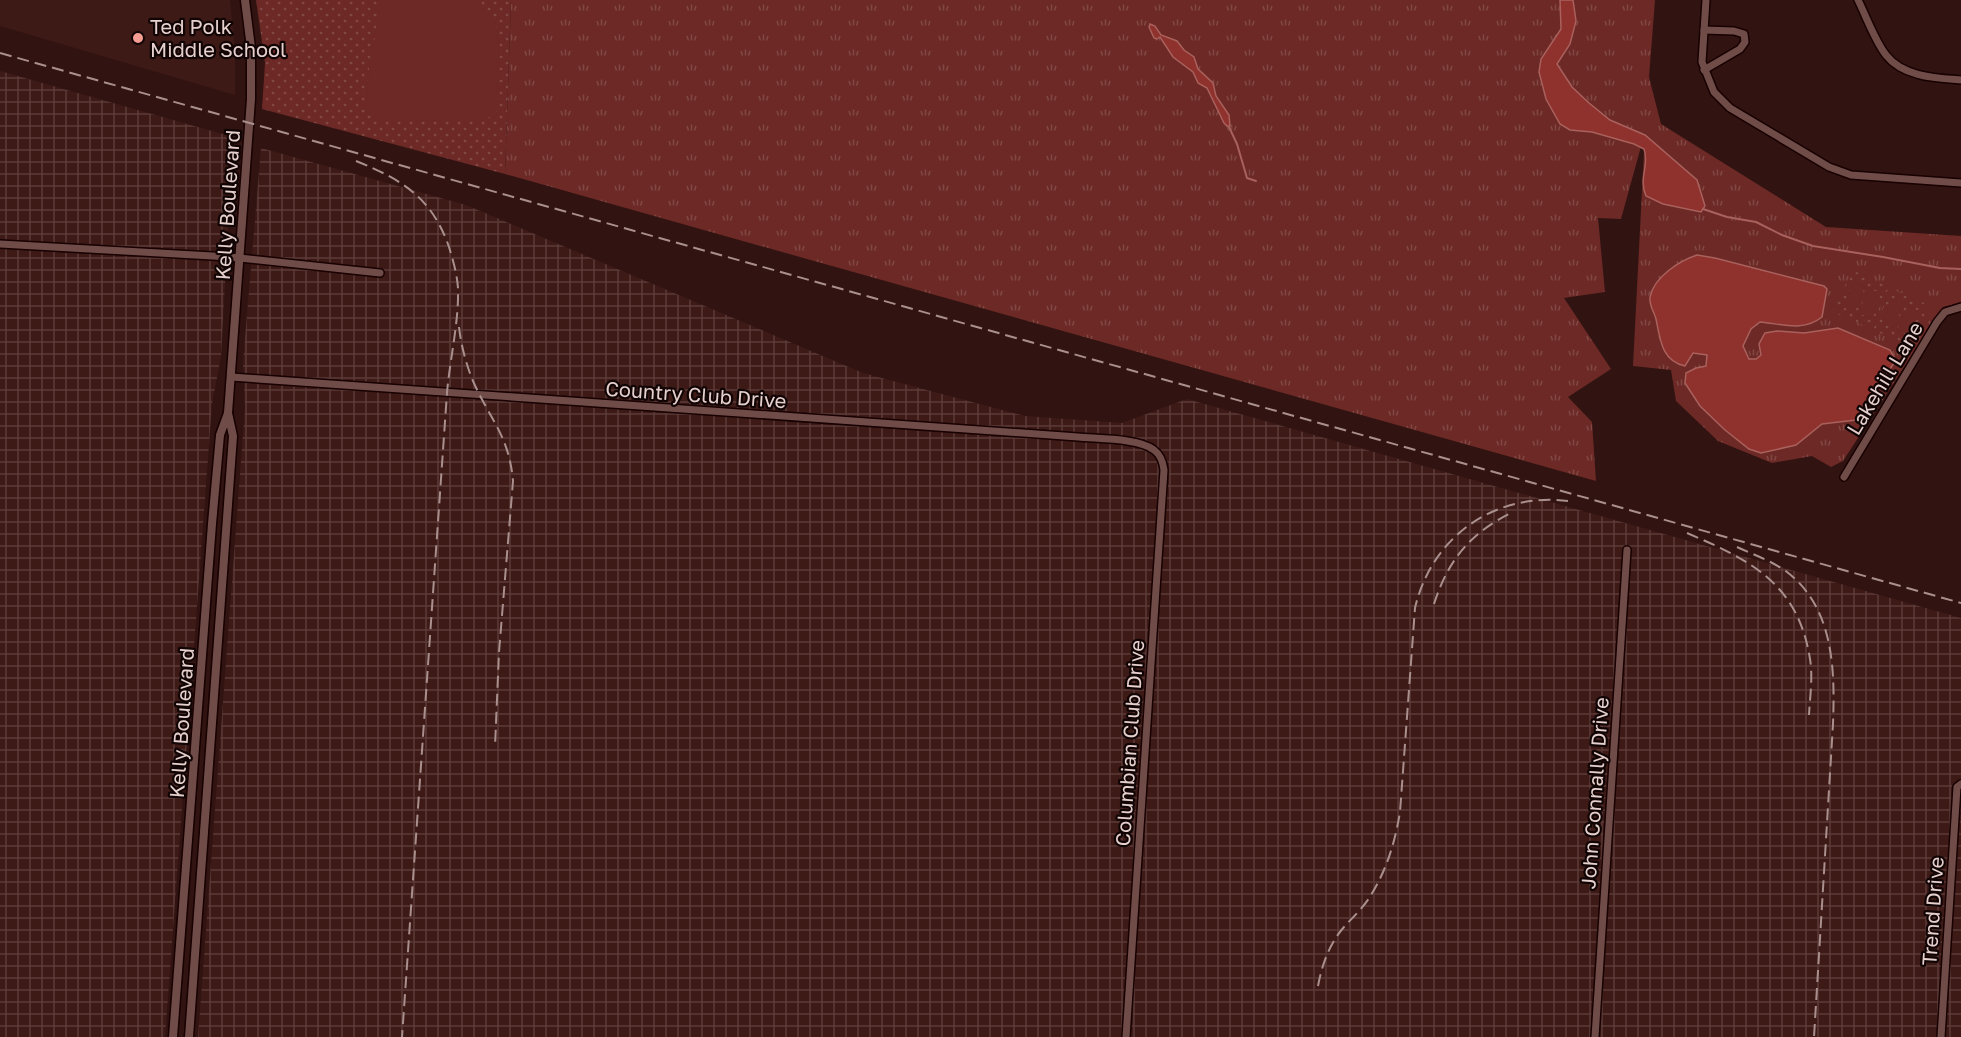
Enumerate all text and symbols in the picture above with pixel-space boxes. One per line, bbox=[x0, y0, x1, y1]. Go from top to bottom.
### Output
place label: Ted Polk Middle School bbox=[150, 14, 286, 61]
marker: Ted Polk Middle School bbox=[131, 31, 145, 45]
street label: Kelly Boulevard bbox=[210, 129, 244, 281]
street label: Lakehill Lane bbox=[1841, 317, 1927, 439]
street label: Country Club Drive bbox=[605, 376, 787, 412]
street label: Columbian Club Drive bbox=[1110, 639, 1148, 847]
street label: Kelly Boulevard bbox=[164, 647, 198, 799]
street label: John Connally Drive bbox=[1575, 696, 1613, 890]
street label: Trend Drive bbox=[1916, 856, 1948, 966]

